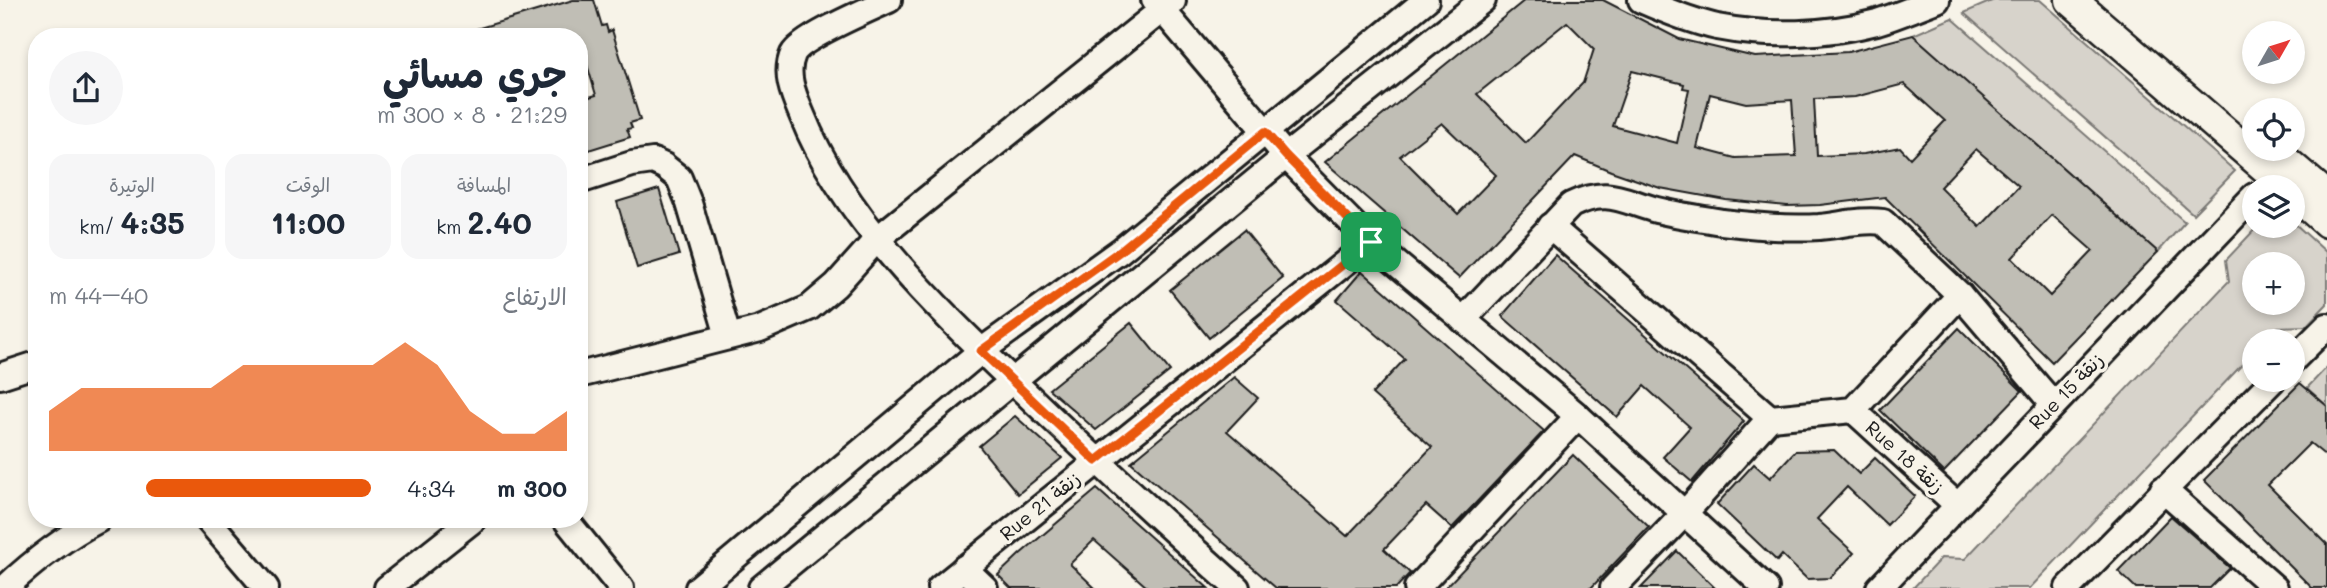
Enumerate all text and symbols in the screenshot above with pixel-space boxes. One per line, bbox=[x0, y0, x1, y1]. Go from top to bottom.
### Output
north arrow bbox=[2242, 21, 2305, 84]
map controls bbox=[2242, 21, 2305, 392]
text: جري مسائي bbox=[383, 48, 567, 98]
button: share bbox=[49, 51, 123, 125]
button: locate bbox=[2242, 98, 2305, 161]
text: 21:29 · 8 × 300 m bbox=[377, 99, 567, 129]
text: الوتيرة bbox=[109, 172, 155, 197]
text: الوقت bbox=[286, 172, 330, 197]
text: المسافة bbox=[457, 172, 511, 197]
button: layers bbox=[2242, 175, 2305, 238]
text: 4:35 bbox=[121, 202, 185, 242]
text: 11:00 bbox=[271, 202, 345, 242]
text: 2.40 bbox=[468, 202, 532, 242]
pin bbox=[1341, 212, 1401, 272]
text: /km bbox=[79, 214, 121, 239]
text: km bbox=[436, 214, 468, 239]
icon: arrive bbox=[1352, 223, 1390, 261]
button: + bbox=[2242, 252, 2305, 315]
text: 40–44 m bbox=[49, 280, 148, 310]
text: الارتفاع bbox=[503, 281, 567, 311]
button: − bbox=[2242, 329, 2305, 392]
street label: Rue 15 زنقة bbox=[2023, 347, 2108, 434]
street label: Rue 18 زنقة bbox=[1861, 415, 1950, 499]
street label: Rue 21 زنقة bbox=[994, 465, 1085, 546]
text: 4:34 bbox=[407, 473, 455, 503]
text: 300 m bbox=[497, 473, 567, 503]

